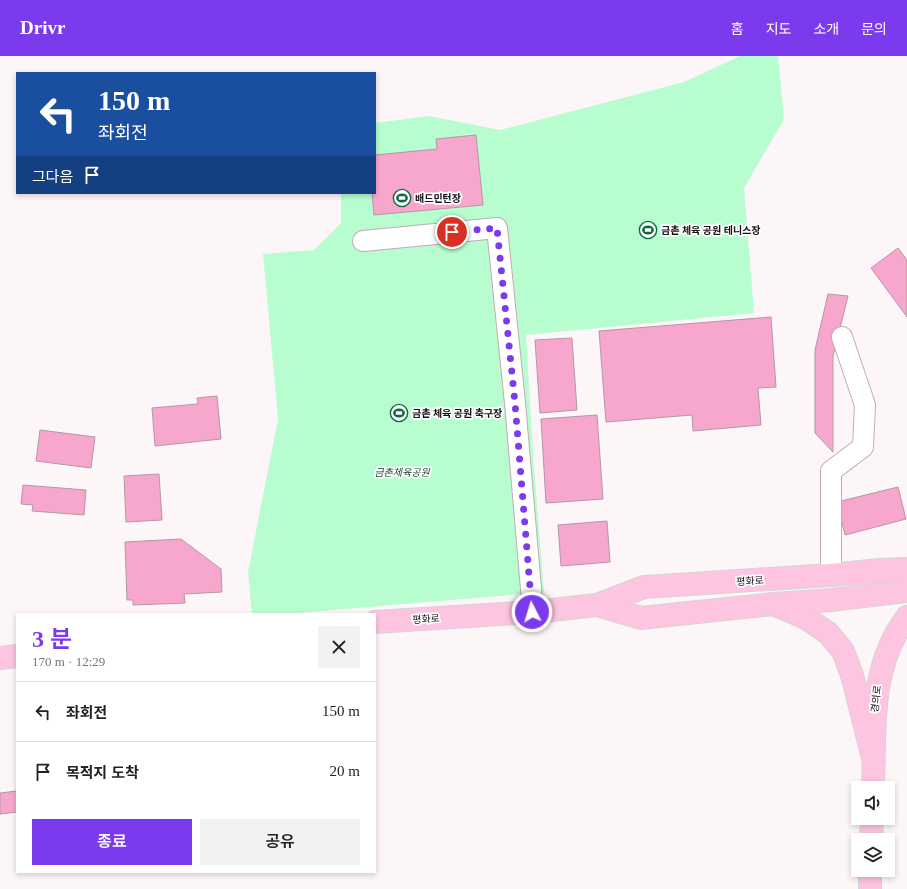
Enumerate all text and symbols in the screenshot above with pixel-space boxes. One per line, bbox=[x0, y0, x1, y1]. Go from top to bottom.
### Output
text: Drivr bbox=[20, 17, 65, 38]
text: 홈 bbox=[731, 22, 744, 37]
text: 지도 bbox=[766, 22, 791, 37]
text: 소개 bbox=[813, 22, 839, 37]
text: 문의 bbox=[861, 22, 887, 37]
text: 150 m bbox=[98, 85, 170, 116]
icon: left bbox=[32, 88, 84, 140]
text: 좌회전 bbox=[98, 123, 148, 143]
icon: arrive bbox=[81, 164, 103, 186]
text: 그다음 bbox=[32, 169, 73, 185]
sports icon: 배드민턴장 bbox=[392, 188, 412, 208]
place label: 배드민턴장 bbox=[415, 193, 461, 204]
pin bbox=[435, 215, 469, 249]
sports icon: 금촌 체육 공원 테니스장 bbox=[638, 220, 658, 240]
icon: arrive bbox=[441, 221, 463, 243]
place label: 금촌 체육 공원 테니스장 bbox=[661, 225, 761, 236]
sports icon: 금촌 체육 공원 축구장 bbox=[389, 403, 409, 423]
place label: 금촌 체육 공원 축구장 bbox=[412, 408, 502, 419]
park label: 금촌체육공원 bbox=[374, 467, 430, 478]
street label: 평화로 bbox=[736, 575, 764, 587]
position arrow bbox=[511, 591, 553, 633]
street label: 평화로 bbox=[412, 613, 440, 625]
text: 3 분 bbox=[32, 626, 72, 652]
button: close bbox=[318, 626, 360, 668]
text: 170 m · 12:29 bbox=[32, 654, 105, 669]
street label: 경의로 bbox=[869, 685, 883, 713]
icon: left bbox=[32, 701, 54, 723]
text: 150 m bbox=[322, 703, 360, 719]
text: 좌회전 bbox=[66, 705, 107, 721]
icon: arrive bbox=[32, 761, 54, 783]
text: 20 m bbox=[330, 763, 360, 779]
text: 목적지 도착 bbox=[66, 765, 139, 781]
map controls bbox=[851, 781, 895, 877]
button: sound bbox=[851, 781, 895, 825]
button: 종료 bbox=[32, 819, 192, 865]
button: 공유 bbox=[200, 819, 360, 865]
button: layers bbox=[851, 833, 895, 877]

